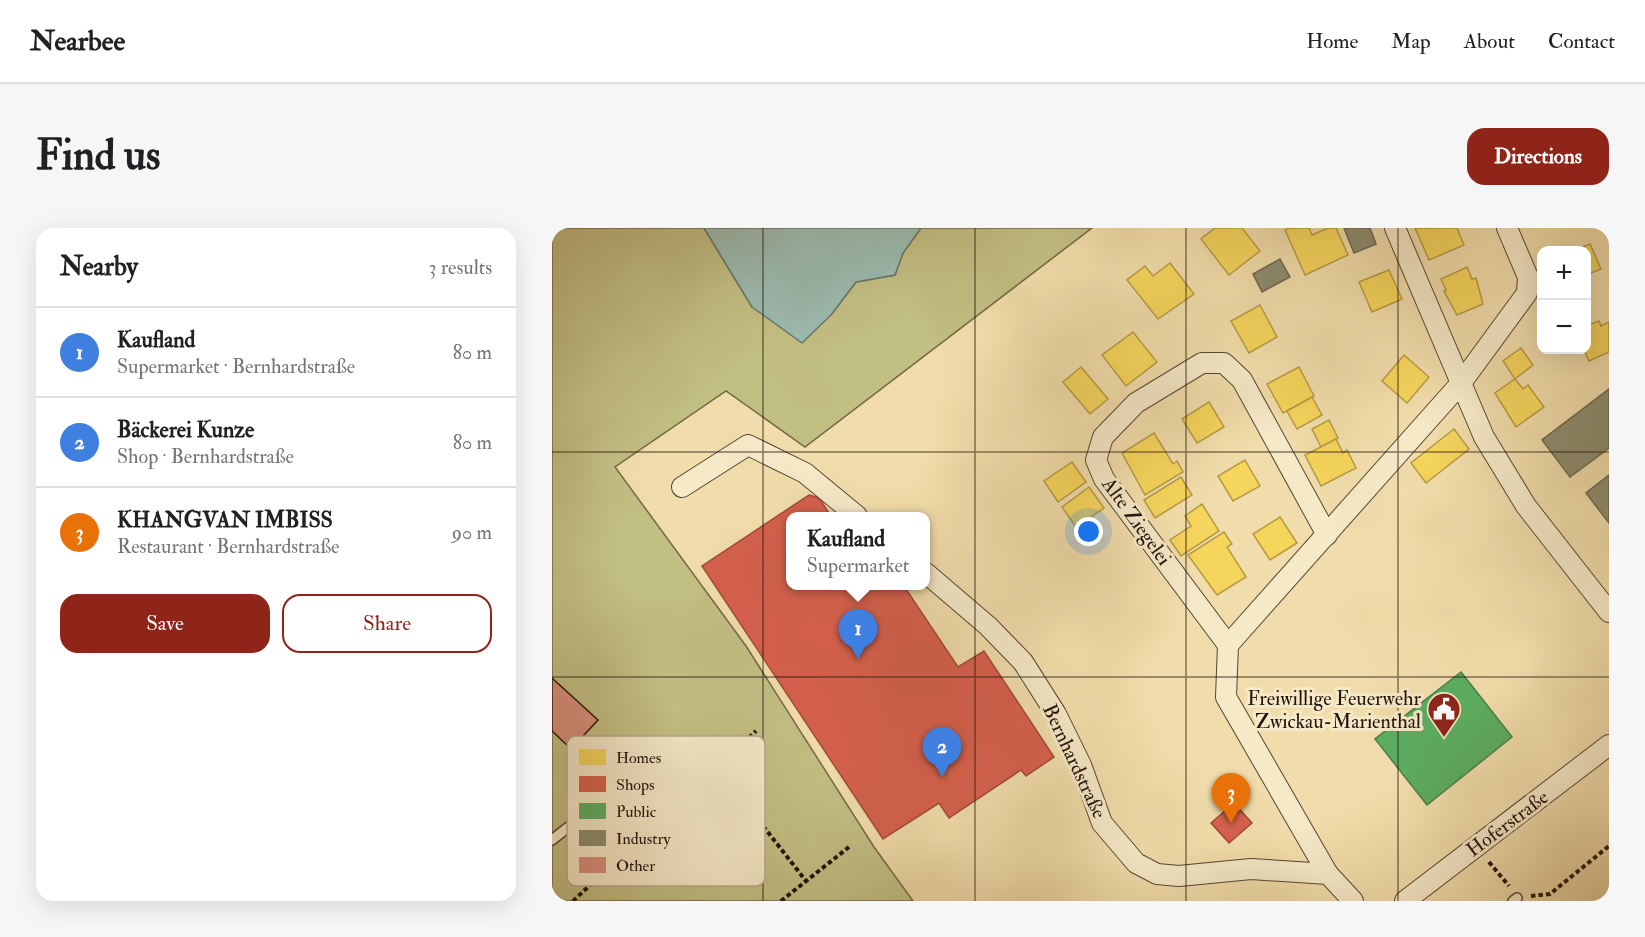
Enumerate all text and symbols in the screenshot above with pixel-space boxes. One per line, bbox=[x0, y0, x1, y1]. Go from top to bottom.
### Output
text: Nearbee bbox=[30, 24, 125, 59]
text: Home bbox=[1306, 28, 1358, 55]
text: Map bbox=[1391, 28, 1431, 55]
text: About bbox=[1464, 28, 1515, 55]
text: Contact bbox=[1548, 28, 1615, 55]
button: Directions bbox=[1467, 128, 1609, 185]
text: Find us bbox=[36, 130, 160, 182]
map controls bbox=[1537, 246, 1591, 354]
button: + bbox=[1537, 246, 1591, 300]
text: Nearby bbox=[60, 251, 138, 283]
text: 3 results bbox=[429, 255, 492, 280]
button: − bbox=[1537, 300, 1591, 354]
text: Kaufland bbox=[117, 326, 195, 354]
text: 1 bbox=[76, 340, 83, 365]
text: 80 m bbox=[453, 340, 492, 365]
text: Supermarket · Bernhardstraße bbox=[117, 354, 355, 379]
text: Bäckerei Kunze bbox=[117, 416, 254, 444]
text: 2 bbox=[74, 430, 85, 455]
text: 80 m bbox=[453, 430, 492, 455]
text: Shop · Bernhardstraße bbox=[117, 444, 294, 469]
street label: Alte Ziegelei bbox=[1096, 472, 1177, 570]
text: KHANGVAN IMBISS bbox=[117, 506, 333, 534]
popup bbox=[786, 512, 930, 590]
your location bbox=[1074, 517, 1103, 546]
text: 3 bbox=[76, 520, 83, 545]
text: 90 m bbox=[452, 520, 492, 545]
text: Kaufland bbox=[807, 525, 885, 553]
text: Restaurant · Bernhardstraße bbox=[117, 534, 339, 559]
text: Supermarket bbox=[807, 553, 909, 578]
button: Save bbox=[60, 594, 270, 653]
button: Share bbox=[282, 594, 492, 653]
pin: 1 bbox=[838, 610, 878, 659]
place label: Freiwillige Feuerwehr Zwickau-Marienthal bbox=[1247, 686, 1422, 734]
public building icon: Freiwillige Feuerwehr Zwickau-Marienthal bbox=[1426, 691, 1462, 738]
street label: Bernhardstraße bbox=[1037, 700, 1112, 822]
pin: 2 bbox=[922, 728, 962, 777]
legend bbox=[567, 736, 765, 886]
text: Homes bbox=[616, 748, 661, 768]
pin: 3 bbox=[1212, 774, 1250, 823]
text: Shops bbox=[616, 775, 655, 796]
street label: Hoferstraße bbox=[1461, 784, 1553, 862]
text: Public bbox=[616, 802, 657, 822]
text: Industry bbox=[616, 829, 671, 849]
text: Other bbox=[616, 856, 655, 876]

